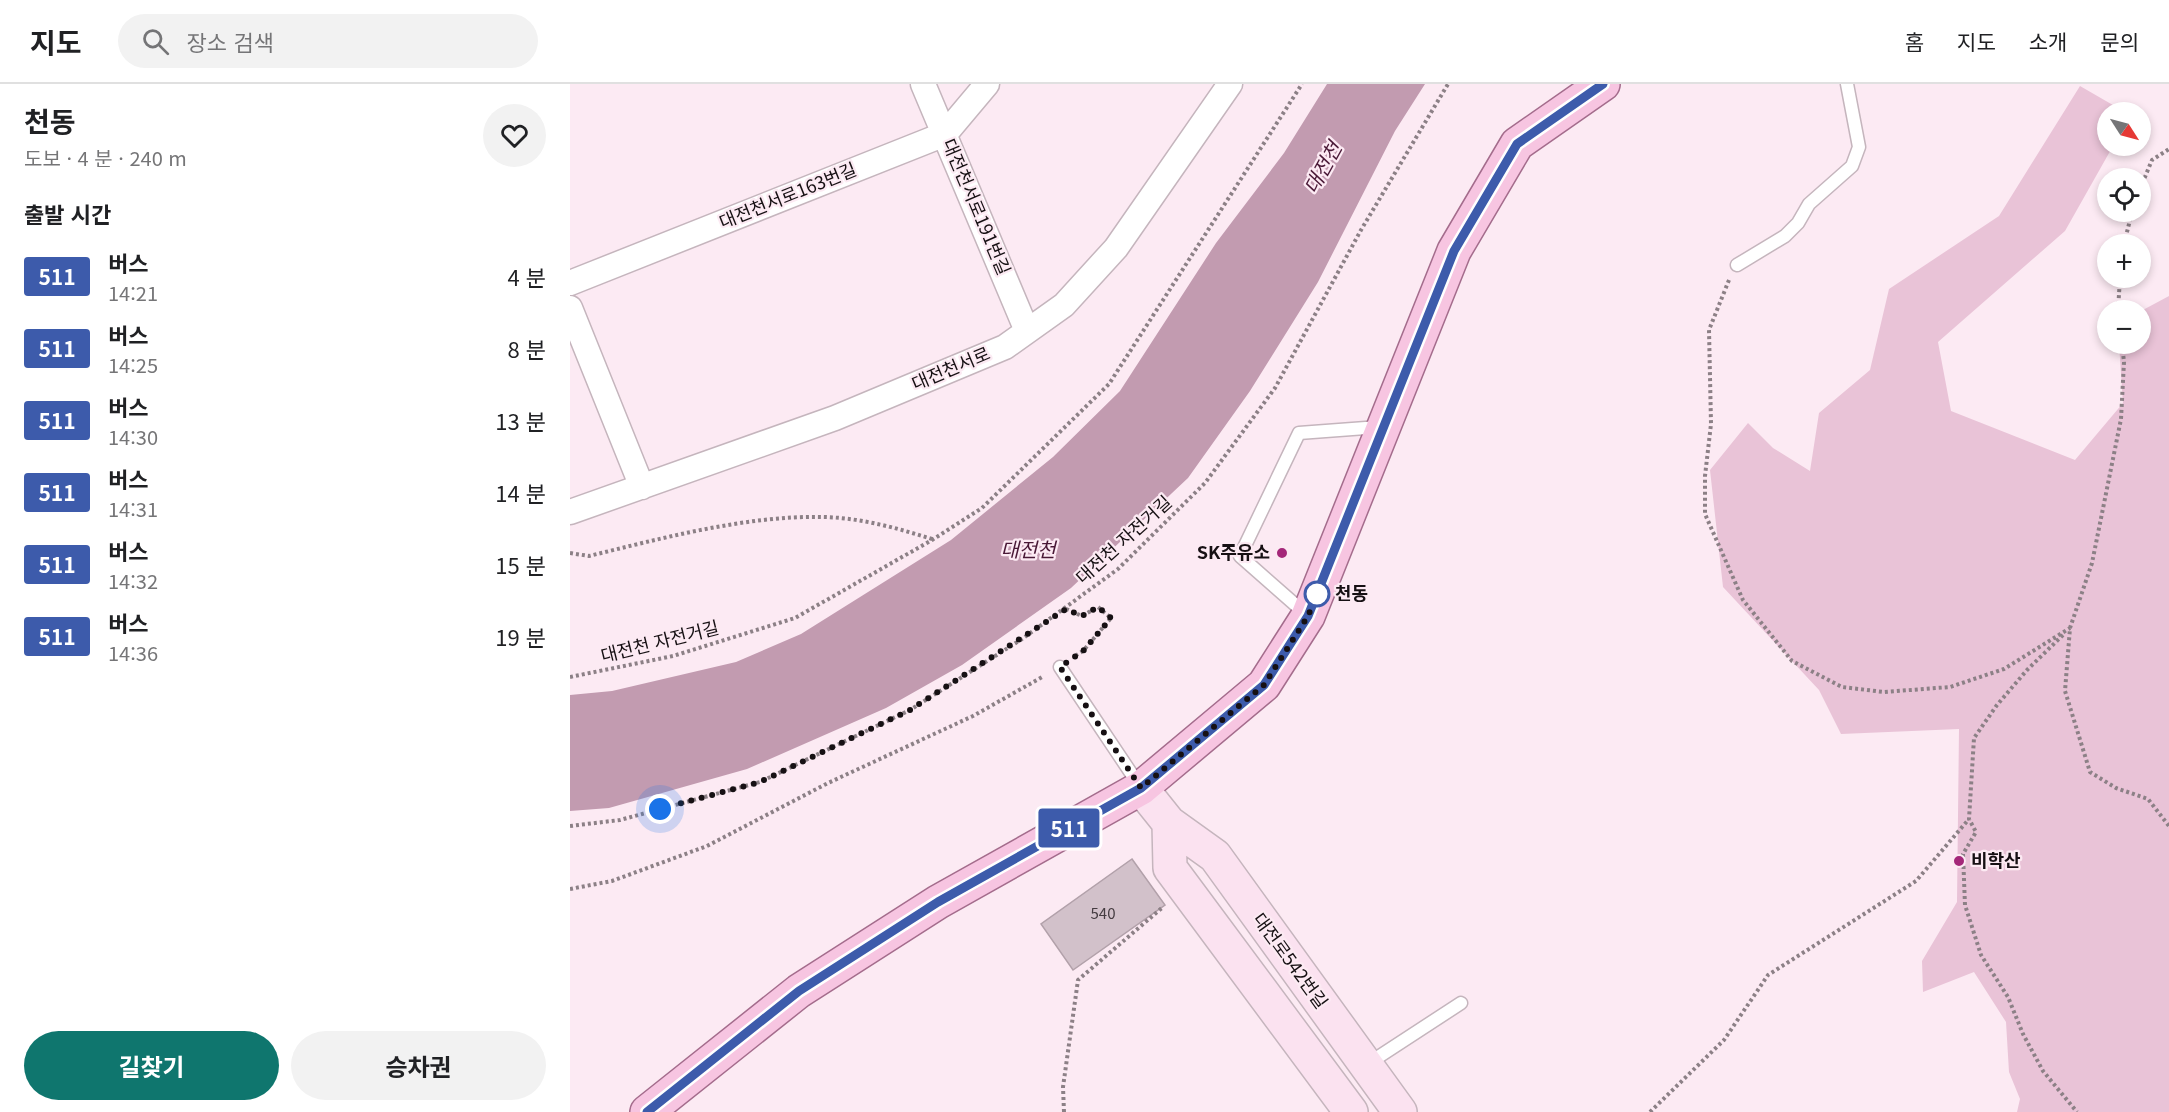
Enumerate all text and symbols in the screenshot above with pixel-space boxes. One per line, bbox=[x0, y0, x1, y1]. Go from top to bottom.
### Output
search box bbox=[118, 14, 538, 68]
text: 지도 bbox=[30, 21, 82, 61]
icon: search bbox=[139, 25, 172, 58]
text: 장소 검색 bbox=[187, 25, 274, 57]
text: 홈 bbox=[1905, 26, 1924, 56]
text: 지도 bbox=[1957, 26, 1996, 56]
text: 소개 bbox=[2029, 26, 2067, 56]
text: 문의 bbox=[2100, 26, 2139, 56]
text: 천동 bbox=[24, 100, 76, 140]
north arrow bbox=[2097, 102, 2151, 156]
map controls bbox=[2097, 102, 2151, 354]
button: heart bbox=[483, 104, 546, 167]
street label: 대전천서로191번길 bbox=[937, 134, 1018, 278]
water label: 대전천 bbox=[1296, 134, 1349, 198]
text: 도보 · 4 분 · 240 m bbox=[24, 143, 187, 172]
street label: 대전천서로163번길 bbox=[715, 155, 860, 234]
button: locate bbox=[2097, 168, 2151, 222]
text: 출발 시간 bbox=[24, 197, 111, 229]
button: + bbox=[2097, 234, 2151, 288]
text: 버스 bbox=[108, 246, 148, 278]
text: 4 분 bbox=[507, 260, 546, 292]
text: 511 bbox=[38, 261, 76, 291]
text: 14:21 bbox=[108, 278, 158, 307]
button: − bbox=[2097, 300, 2151, 354]
text: 버스 bbox=[108, 318, 148, 350]
text: 8 분 bbox=[507, 332, 546, 364]
text: 511 bbox=[38, 333, 76, 363]
street label: 대전천서로 bbox=[907, 339, 993, 395]
text: 14:25 bbox=[108, 350, 158, 379]
text: 버스 bbox=[108, 390, 148, 422]
text: 13 분 bbox=[495, 404, 546, 436]
text: 511 bbox=[38, 405, 76, 435]
text: 14:30 bbox=[108, 422, 158, 451]
text: 버스 bbox=[108, 462, 148, 494]
text: 14 분 bbox=[495, 476, 546, 508]
text: 511 bbox=[38, 477, 76, 507]
street label: 대전천 자전거길 bbox=[1069, 488, 1176, 589]
text: 14:31 bbox=[108, 494, 158, 523]
text: 버스 bbox=[108, 534, 148, 566]
water label: 대전천 bbox=[1000, 534, 1058, 563]
place label: SK주유소 bbox=[1197, 538, 1270, 564]
marker: SK주유소 bbox=[1275, 546, 1289, 560]
text: 15 분 bbox=[495, 548, 546, 580]
text: 511 bbox=[38, 549, 76, 579]
text: 14:32 bbox=[108, 566, 158, 595]
place label: 천동 bbox=[1335, 579, 1368, 605]
marker: 천동 bbox=[1304, 581, 1330, 607]
text: 버스 bbox=[108, 606, 148, 638]
street label: 대전천 자전거길 bbox=[598, 613, 721, 667]
text: 19 분 bbox=[495, 620, 546, 652]
text: 511 bbox=[38, 621, 76, 651]
text: 14:36 bbox=[108, 638, 158, 667]
your location bbox=[645, 794, 675, 824]
line badge: 511 bbox=[1034, 808, 1104, 848]
text: 511 bbox=[1050, 813, 1088, 843]
place label: 비학산 bbox=[1971, 846, 2021, 872]
marker: 비학산 bbox=[1952, 854, 1966, 868]
house number: 540 bbox=[1091, 902, 1115, 923]
street label: 대전로542번길 bbox=[1248, 907, 1335, 1013]
button: 길찾기 bbox=[24, 1031, 279, 1100]
button: 승차권 bbox=[291, 1031, 546, 1100]

